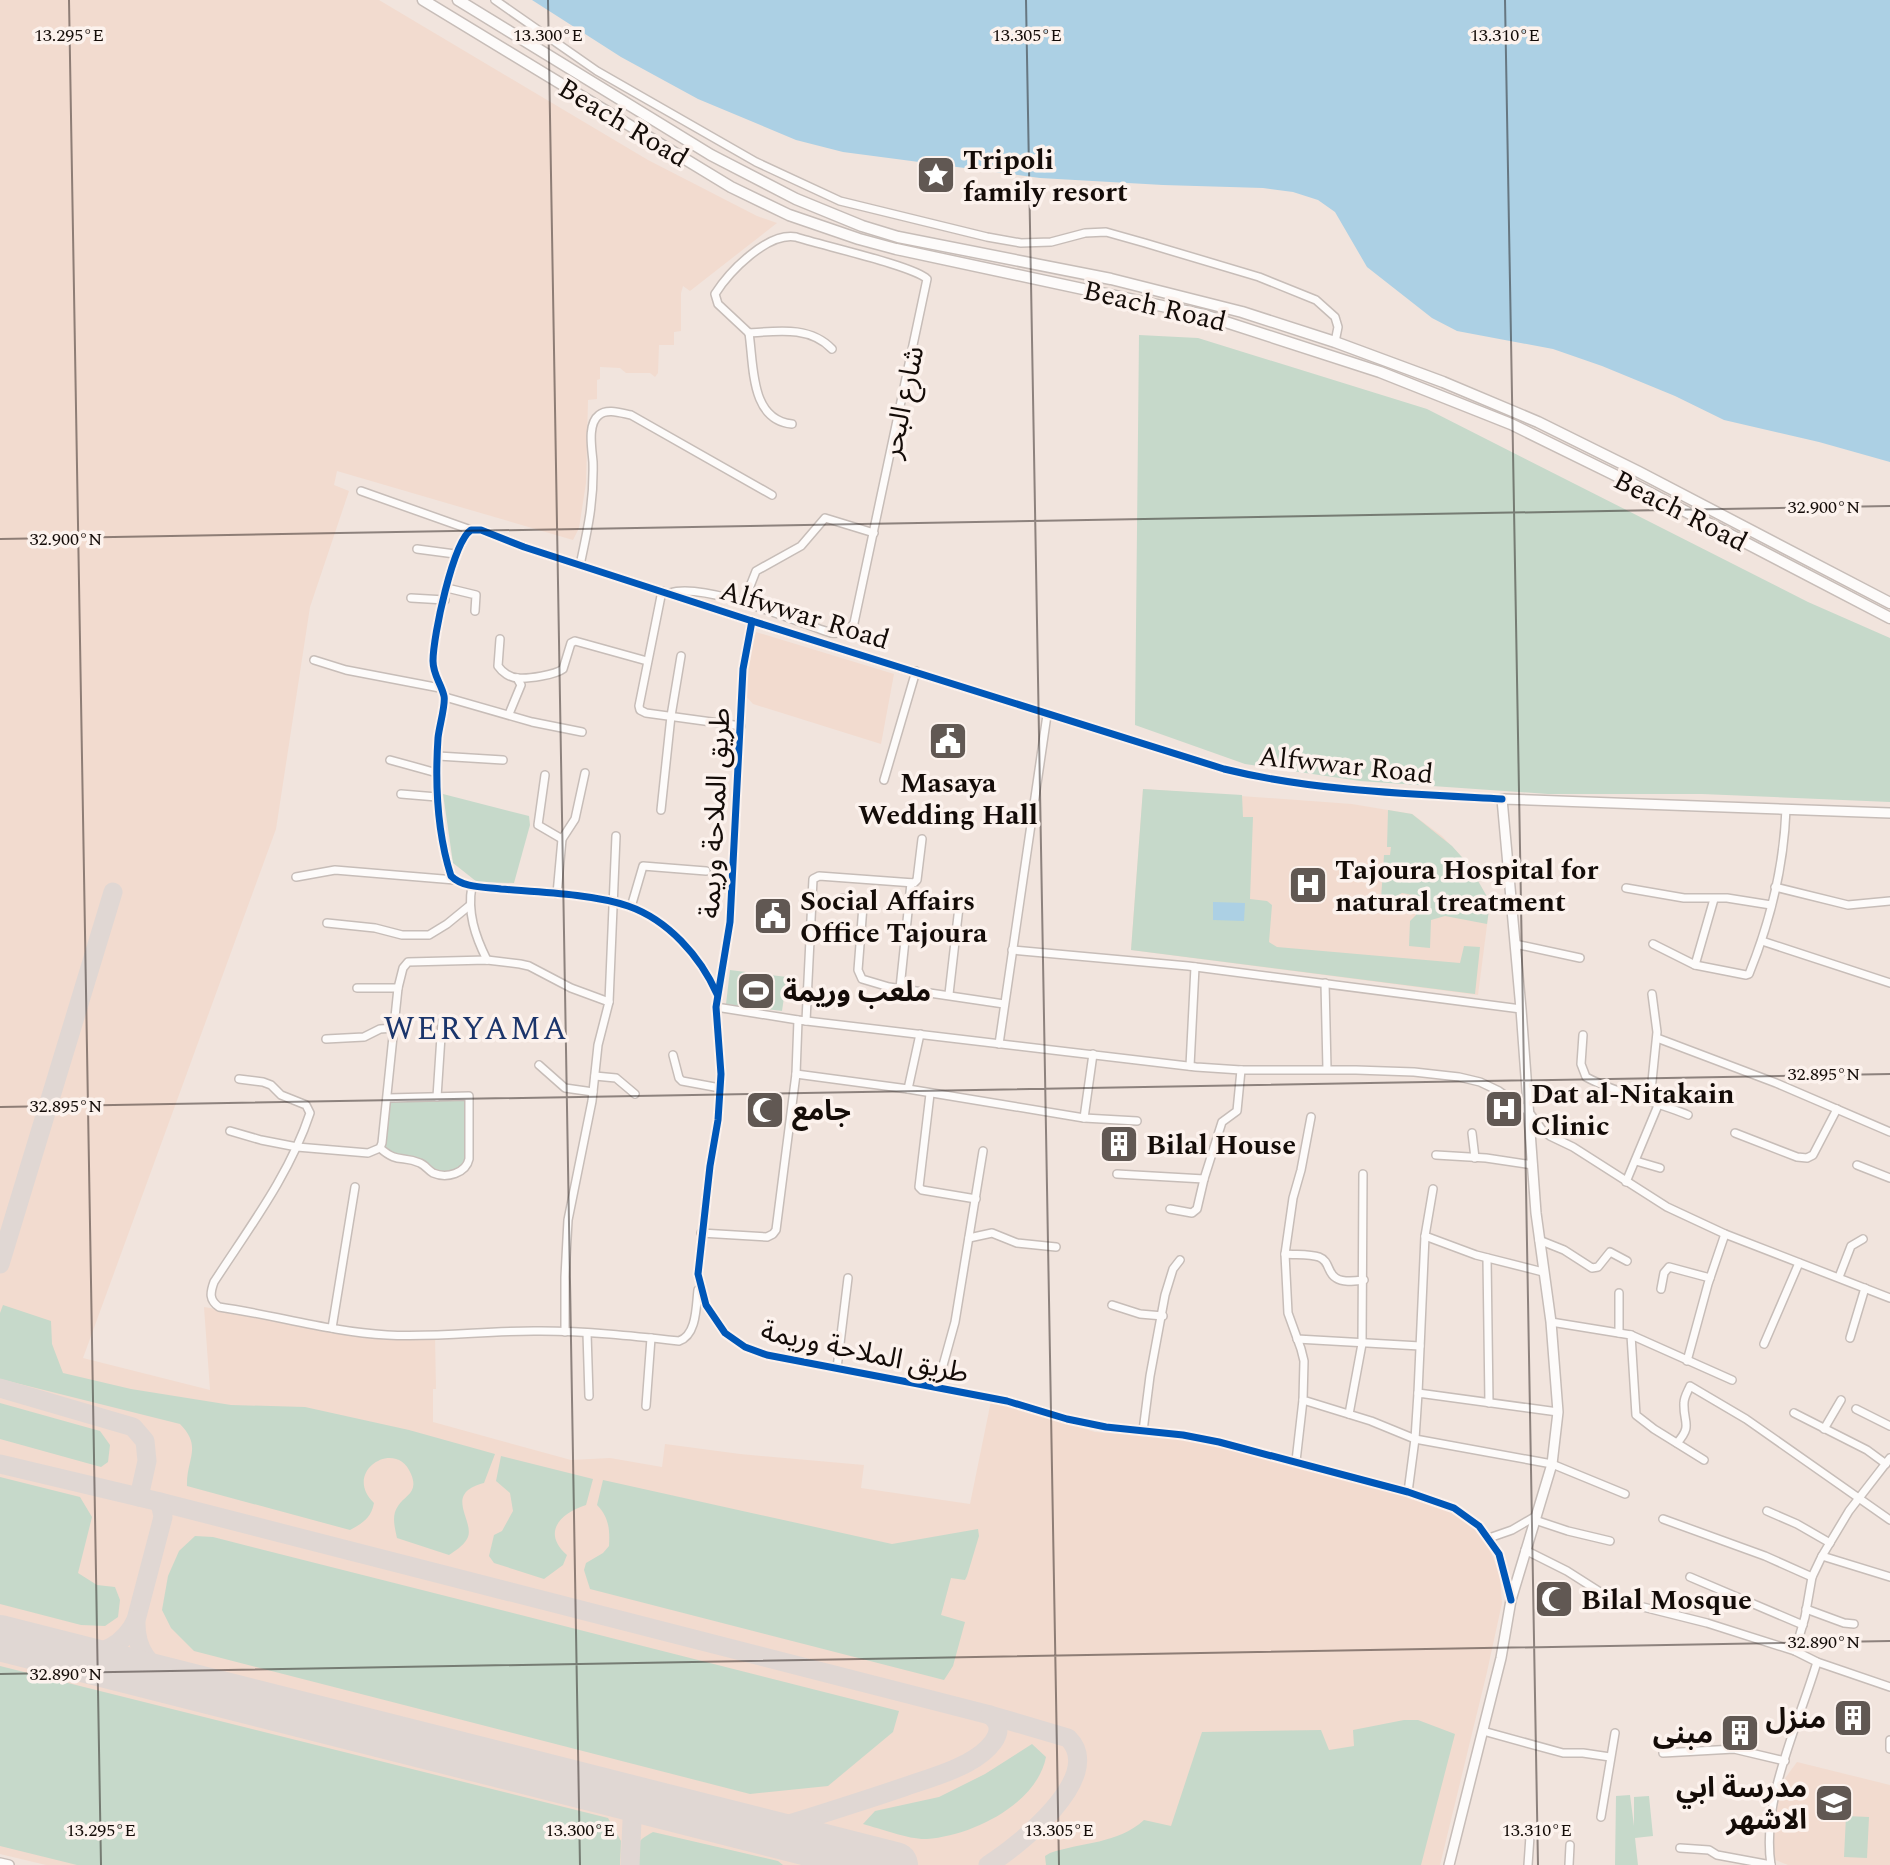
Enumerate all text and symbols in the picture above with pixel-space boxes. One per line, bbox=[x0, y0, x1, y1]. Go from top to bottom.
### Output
text: 13.295°E bbox=[34, 22, 104, 49]
text: 13.300°E bbox=[513, 22, 583, 49]
text: 13.305°E bbox=[992, 22, 1062, 49]
text: 13.310°E bbox=[1470, 22, 1540, 49]
street label: Beach Road bbox=[550, 67, 697, 179]
place label: Tripoli family resort bbox=[963, 139, 1128, 214]
place icon: Tripoli family resort bbox=[915, 154, 957, 196]
street label: Beach Road bbox=[1079, 269, 1231, 344]
street label: شارع البحر bbox=[870, 342, 936, 464]
street label: Beach Road bbox=[1606, 459, 1755, 564]
text: 32.900°N bbox=[1788, 494, 1860, 521]
text: 32.900°N bbox=[30, 526, 102, 553]
street label: Alfwwar Road bbox=[714, 569, 895, 662]
street label: طريق الملاحة وريمة bbox=[688, 706, 742, 920]
public building icon: Masaya Wedding Hall bbox=[927, 720, 969, 762]
street label: Alfwwar Road bbox=[1256, 735, 1435, 796]
place label: Masaya Wedding Hall bbox=[858, 762, 1038, 837]
place label: Tajoura Hospital for natural treatment bbox=[1335, 849, 1598, 924]
hospital icon: Tajoura Hospital for natural treatment bbox=[1287, 864, 1329, 906]
place label: Social Affairs Office Tajoura bbox=[800, 880, 988, 955]
public building icon: Social Affairs Office Tajoura bbox=[752, 895, 794, 937]
sports icon: ملعب وريمة bbox=[735, 970, 777, 1012]
place label: ملعب وريمة bbox=[783, 971, 931, 1014]
district label: WERYAMA bbox=[383, 1005, 569, 1054]
text: 32.895°N bbox=[1788, 1061, 1860, 1088]
place label: Dat al-Nitakain Clinic bbox=[1531, 1073, 1735, 1148]
hospital icon: Dat al-Nitakain Clinic bbox=[1483, 1088, 1525, 1130]
mosque icon: جامع bbox=[744, 1089, 786, 1131]
place label: جامع bbox=[792, 1090, 851, 1133]
text: 32.895°N bbox=[30, 1093, 102, 1120]
building icon: Bilal House bbox=[1098, 1123, 1140, 1165]
place label: Bilal House bbox=[1146, 1124, 1296, 1167]
street label: طريق الملاحة وريمة bbox=[757, 1309, 973, 1395]
mosque icon: Bilal Mosque bbox=[1533, 1578, 1575, 1620]
place label: Bilal Mosque bbox=[1581, 1579, 1752, 1622]
text: 32.890°N bbox=[1788, 1629, 1860, 1656]
text: 32.890°N bbox=[30, 1661, 102, 1688]
building icon: منزل bbox=[1832, 1697, 1874, 1739]
place label: منزل bbox=[1766, 1698, 1826, 1741]
building icon: مبنى bbox=[1719, 1712, 1761, 1754]
place label: مبنى bbox=[1653, 1713, 1713, 1756]
place label: مدرسة ابي الاشهر bbox=[1676, 1767, 1807, 1842]
school or university icon: مدرسة ابي الاشهر bbox=[1813, 1782, 1855, 1824]
text: 13.295°E bbox=[66, 1817, 136, 1844]
text: 13.300°E bbox=[545, 1817, 615, 1844]
text: 13.305°E bbox=[1024, 1817, 1094, 1844]
text: 13.310°E bbox=[1502, 1817, 1572, 1844]

